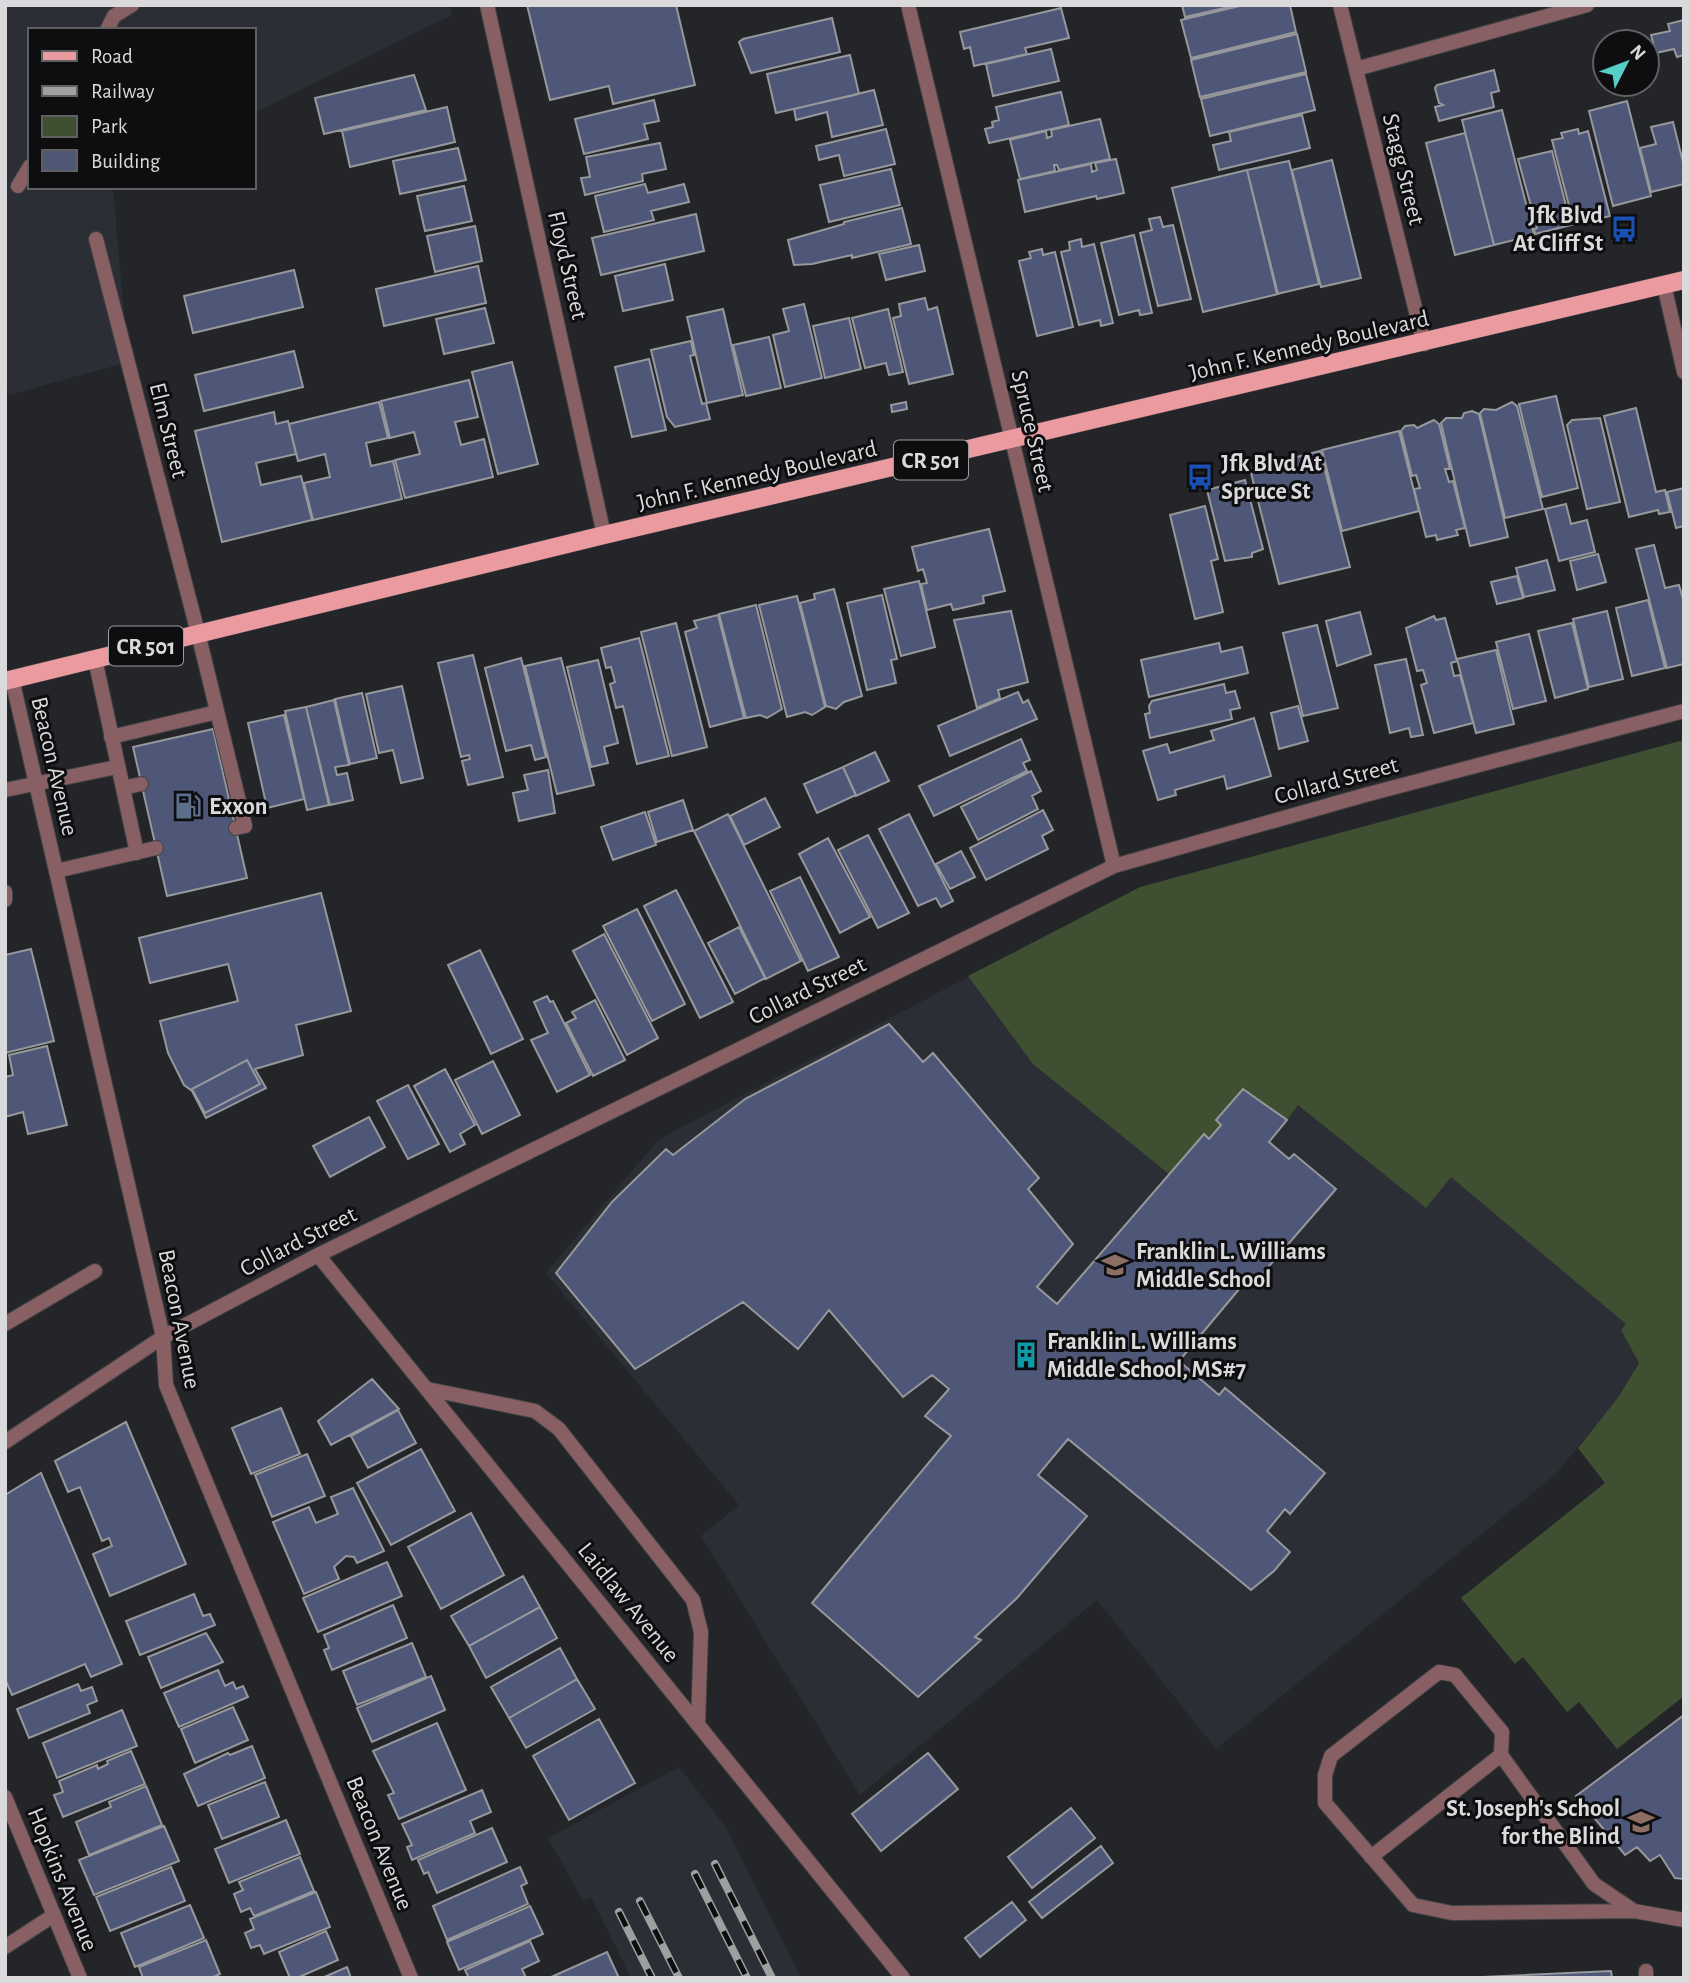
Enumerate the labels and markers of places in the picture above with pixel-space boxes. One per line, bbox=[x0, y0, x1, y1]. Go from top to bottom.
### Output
place label: Jfk Blvd At Cliff St bbox=[1513, 204, 1603, 256]
bus stop icon: Jfk Blvd At Cliff St bbox=[1609, 214, 1639, 244]
place label: Jfk Blvd At Spruce St bbox=[1221, 452, 1322, 504]
bus stop icon: Jfk Blvd At Spruce St bbox=[1185, 462, 1215, 492]
fuel station icon: Exxon bbox=[173, 791, 203, 821]
place label: Exxon bbox=[209, 795, 267, 819]
place label: Franklin L. Williams Middle School bbox=[1136, 1240, 1326, 1292]
school or university icon: Franklin L. Williams Middle School bbox=[1100, 1250, 1130, 1280]
place label: Franklin L. Williams Middle School, MS#7 bbox=[1047, 1330, 1246, 1382]
building icon: Franklin L. Williams Middle School, MS#7 bbox=[1011, 1340, 1041, 1370]
place label: St. Joseph's School for the Blind bbox=[1446, 1797, 1620, 1849]
school or university icon: St. Joseph's School for the Blind bbox=[1626, 1807, 1656, 1837]

